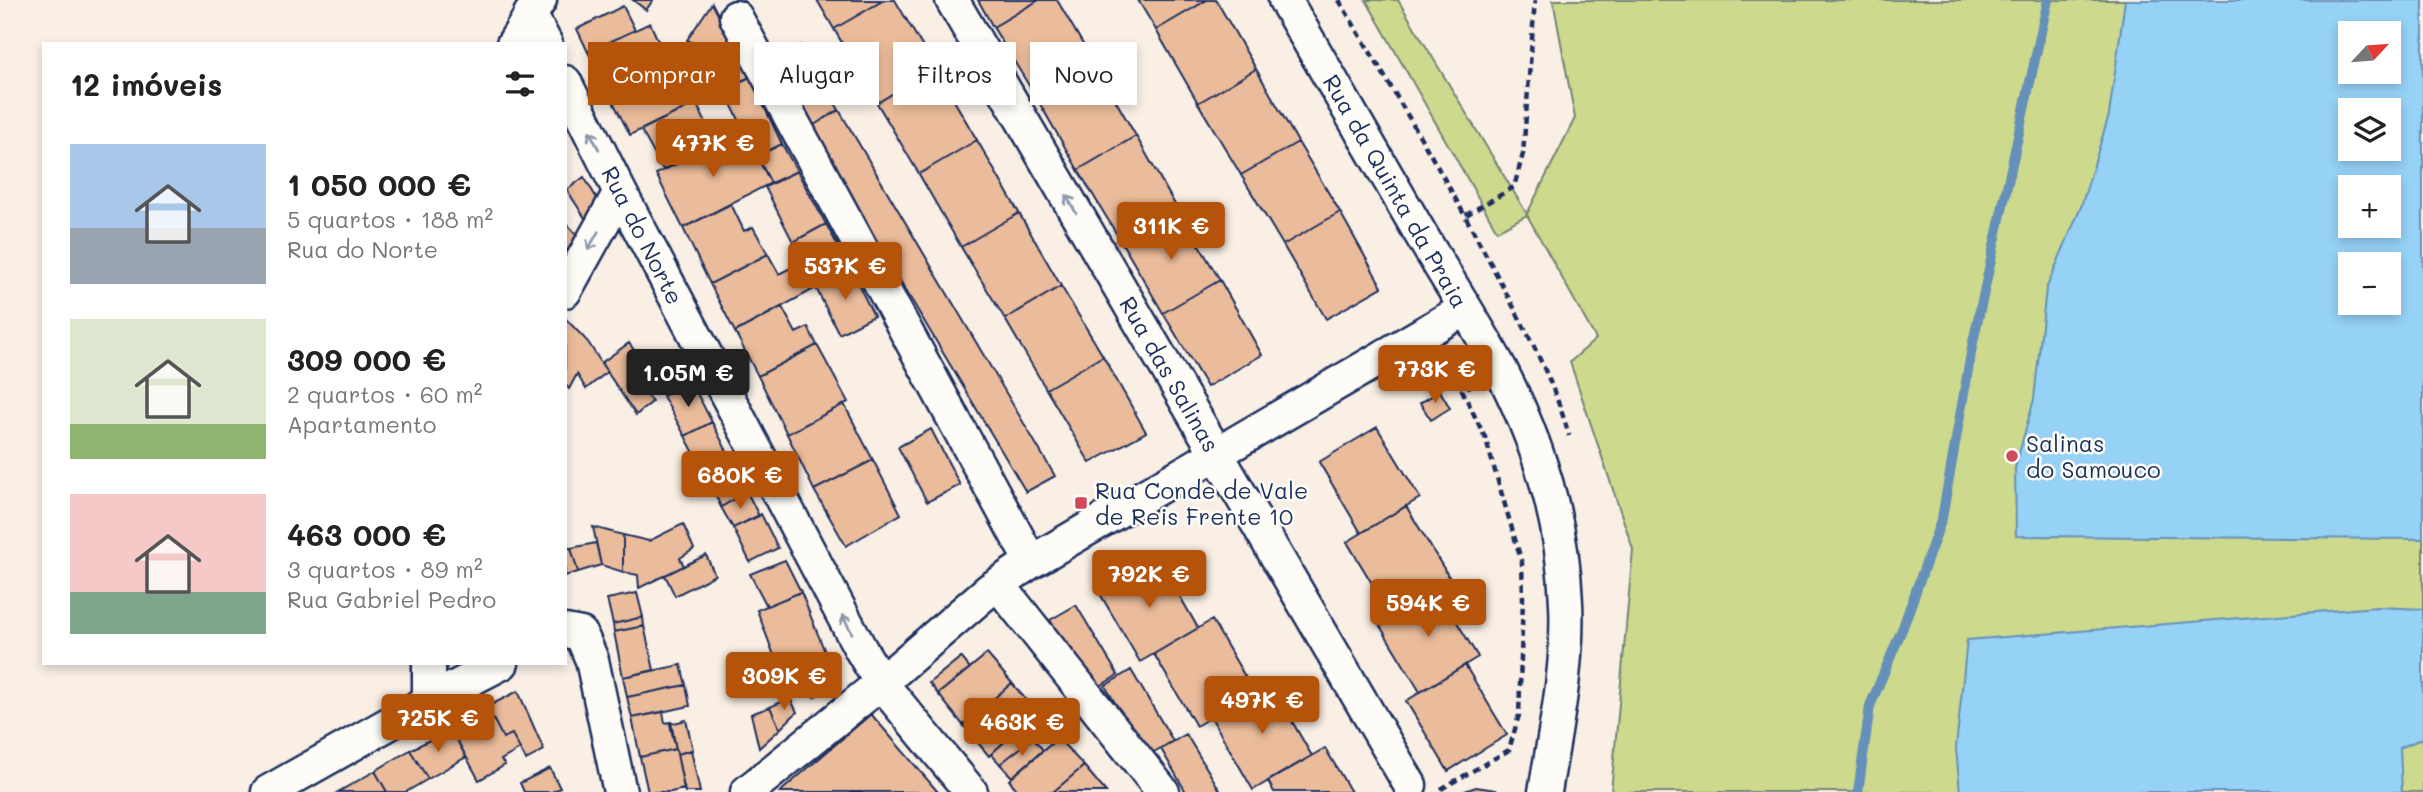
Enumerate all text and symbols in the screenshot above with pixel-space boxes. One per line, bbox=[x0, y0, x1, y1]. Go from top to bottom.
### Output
north arrow bbox=[2338, 21, 2401, 84]
map controls bbox=[2338, 21, 2401, 315]
chip: Comprar bbox=[588, 42, 740, 105]
chip: Alugar bbox=[754, 42, 879, 105]
chip: Filtros bbox=[893, 42, 1016, 105]
chip: Novo bbox=[1030, 42, 1137, 105]
text: 12 imóveis bbox=[70, 64, 222, 104]
icon: filters bbox=[501, 65, 539, 103]
street label: Rua da Quinta da Praia bbox=[1317, 69, 1475, 313]
button: layers bbox=[2338, 98, 2401, 161]
pin: 477K € bbox=[656, 120, 770, 179]
text: 477K € bbox=[672, 127, 754, 157]
one-way arrow bbox=[587, 130, 601, 151]
street label: Rua do Norte bbox=[595, 161, 691, 309]
text: 1 050 000 € bbox=[287, 164, 471, 204]
icon: home bbox=[126, 172, 210, 256]
button: + bbox=[2338, 175, 2401, 238]
one-way arrow bbox=[1064, 194, 1077, 215]
pin: 311K € bbox=[1114, 202, 1228, 262]
text: 5 quartos · 188 m² bbox=[287, 204, 493, 234]
text: 311K € bbox=[1133, 210, 1209, 240]
one-way arrow bbox=[586, 230, 599, 251]
text: Rua do Norte bbox=[287, 234, 438, 264]
pin: 537K € bbox=[788, 243, 902, 302]
text: 537K € bbox=[804, 250, 886, 280]
button: − bbox=[2338, 252, 2401, 315]
street label: Rua das Salinas bbox=[1113, 291, 1227, 457]
text: 309 000 € bbox=[287, 339, 446, 379]
pin: 773K € bbox=[1378, 346, 1492, 405]
icon: home bbox=[126, 347, 210, 431]
pin: 1.05M € bbox=[623, 350, 753, 409]
text: 773K € bbox=[1394, 353, 1476, 383]
text: 1.05M € bbox=[642, 357, 734, 387]
text: 2 quartos · 60 m² bbox=[287, 379, 483, 409]
text: Apartamento bbox=[287, 409, 437, 439]
place label: Salinas do Samouco bbox=[2026, 428, 2161, 484]
marker: Salinas do Samouco bbox=[2004, 448, 2020, 464]
pin: 680K € bbox=[683, 452, 797, 511]
text: 680K € bbox=[697, 459, 783, 489]
place label: Rua Conde de Vale de Reis Frente 10 bbox=[1095, 475, 1308, 531]
marker: Rua Conde de Vale de Reis Frente 10 bbox=[1073, 495, 1089, 511]
text: 463 000 € bbox=[287, 514, 446, 554]
icon: home bbox=[126, 522, 210, 606]
pin: 792K € bbox=[1092, 550, 1206, 610]
text: 3 quartos · 89 m² bbox=[287, 554, 483, 584]
text: 792K € bbox=[1108, 558, 1190, 588]
pin: 594K € bbox=[1371, 580, 1485, 639]
text: Rua Gabriel Pedro bbox=[287, 584, 496, 614]
text: 594K € bbox=[1386, 587, 1470, 617]
one-way arrow bbox=[840, 614, 854, 634]
pin: 309K € bbox=[727, 652, 841, 712]
text: 309K € bbox=[742, 660, 826, 690]
pin: 497K € bbox=[1205, 676, 1319, 736]
text: 497K € bbox=[1220, 684, 1304, 714]
pin: 725K € bbox=[381, 694, 495, 754]
pin: 463K € bbox=[965, 698, 1079, 758]
text: 725K € bbox=[397, 702, 479, 732]
text: 463K € bbox=[980, 706, 1064, 736]

